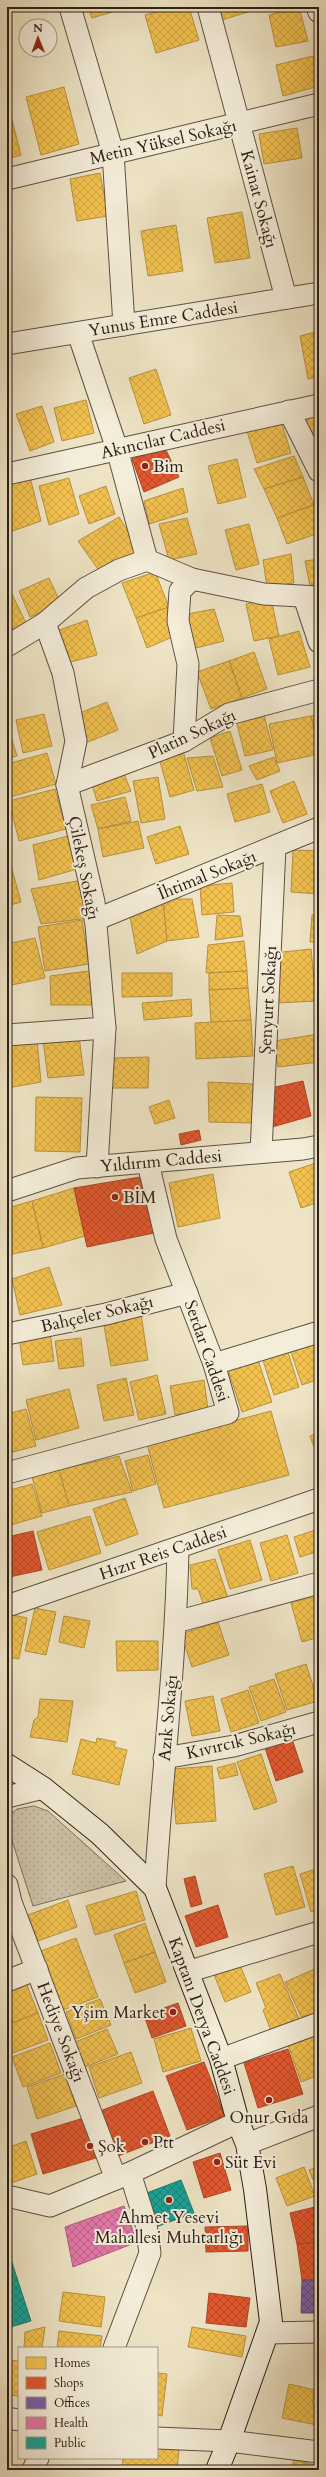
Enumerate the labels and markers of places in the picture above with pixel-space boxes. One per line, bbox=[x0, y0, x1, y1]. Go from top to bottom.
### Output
place label: Bim bbox=[153, 455, 184, 478]
marker: Bim bbox=[140, 461, 150, 471]
place label: BİM bbox=[123, 1186, 156, 1209]
marker: BİM bbox=[110, 1192, 120, 1202]
place label: Yşim Market bbox=[71, 2001, 166, 2024]
marker: Yşim Market bbox=[168, 2007, 178, 2017]
marker: Onur Gıda bbox=[264, 2095, 274, 2105]
place label: Onur Gıda bbox=[229, 2106, 309, 2129]
place label: Ptt bbox=[153, 2131, 174, 2154]
place label: Şok bbox=[98, 2135, 126, 2158]
marker: Ptt bbox=[140, 2137, 150, 2147]
marker: Şok bbox=[85, 2141, 95, 2151]
place label: Süt Evi bbox=[225, 2151, 277, 2174]
marker: Süt Evi bbox=[212, 2157, 222, 2167]
marker: Ahmet Yesevi Mahallesi Muhtarlığı bbox=[164, 2195, 174, 2205]
place label: Ahmet Yesevi Mahallesi Muhtarlığı bbox=[95, 2206, 243, 2249]

